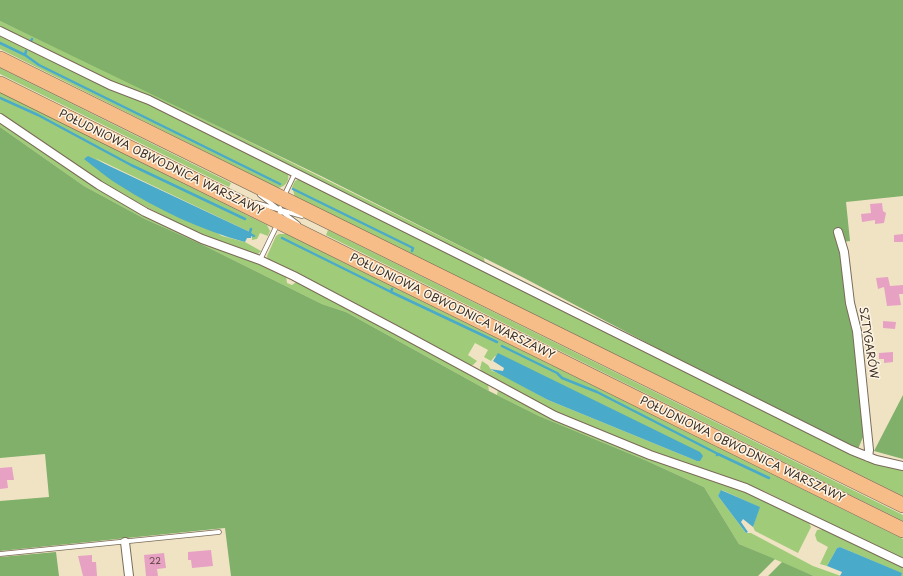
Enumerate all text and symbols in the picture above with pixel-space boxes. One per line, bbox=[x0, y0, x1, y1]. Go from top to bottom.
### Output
street label: POŁUDNIOWA OBWODNICA WARSZAWY bbox=[56, 107, 266, 219]
street label: POŁUDNIOWA OBWODNICA WARSZAWY bbox=[347, 251, 557, 363]
street label: SZTYGARÓW bbox=[856, 306, 880, 380]
street label: POŁUDNIOWA OBWODNICA WARSZAWY bbox=[637, 394, 847, 506]
house number: 22 bbox=[149, 557, 161, 567]

